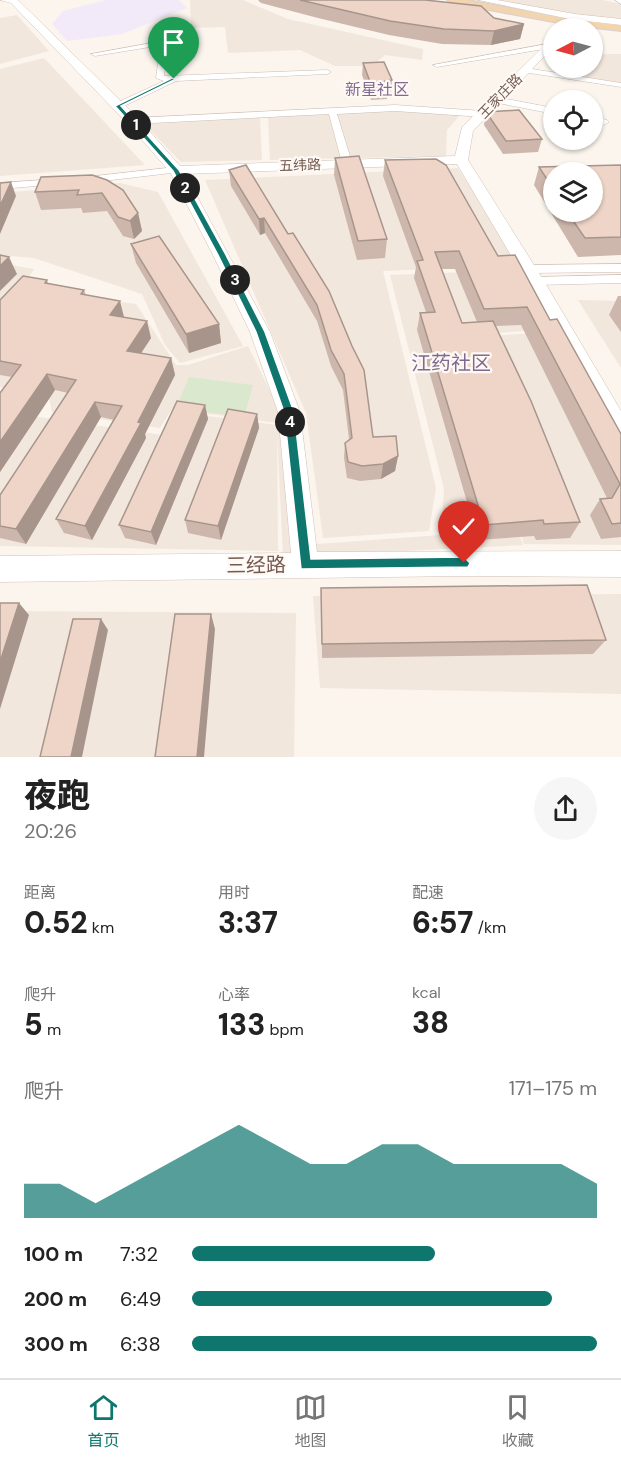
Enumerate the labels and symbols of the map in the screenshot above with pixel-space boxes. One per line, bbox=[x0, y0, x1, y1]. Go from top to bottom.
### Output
pin bbox=[148, 17, 199, 79]
north arrow bbox=[543, 18, 603, 78]
street label: 王家庄路 bbox=[474, 70, 526, 122]
district label: 新星社区 bbox=[345, 79, 409, 100]
pin: 1 bbox=[121, 110, 151, 140]
street label: 五纬路 bbox=[279, 155, 321, 175]
pin: 2 bbox=[170, 173, 200, 203]
pin: 3 bbox=[220, 265, 250, 295]
district label: 江药社区 bbox=[411, 350, 491, 376]
pin: 4 bbox=[275, 407, 305, 437]
pin bbox=[438, 501, 489, 563]
street label: 三经路 bbox=[226, 551, 286, 579]

